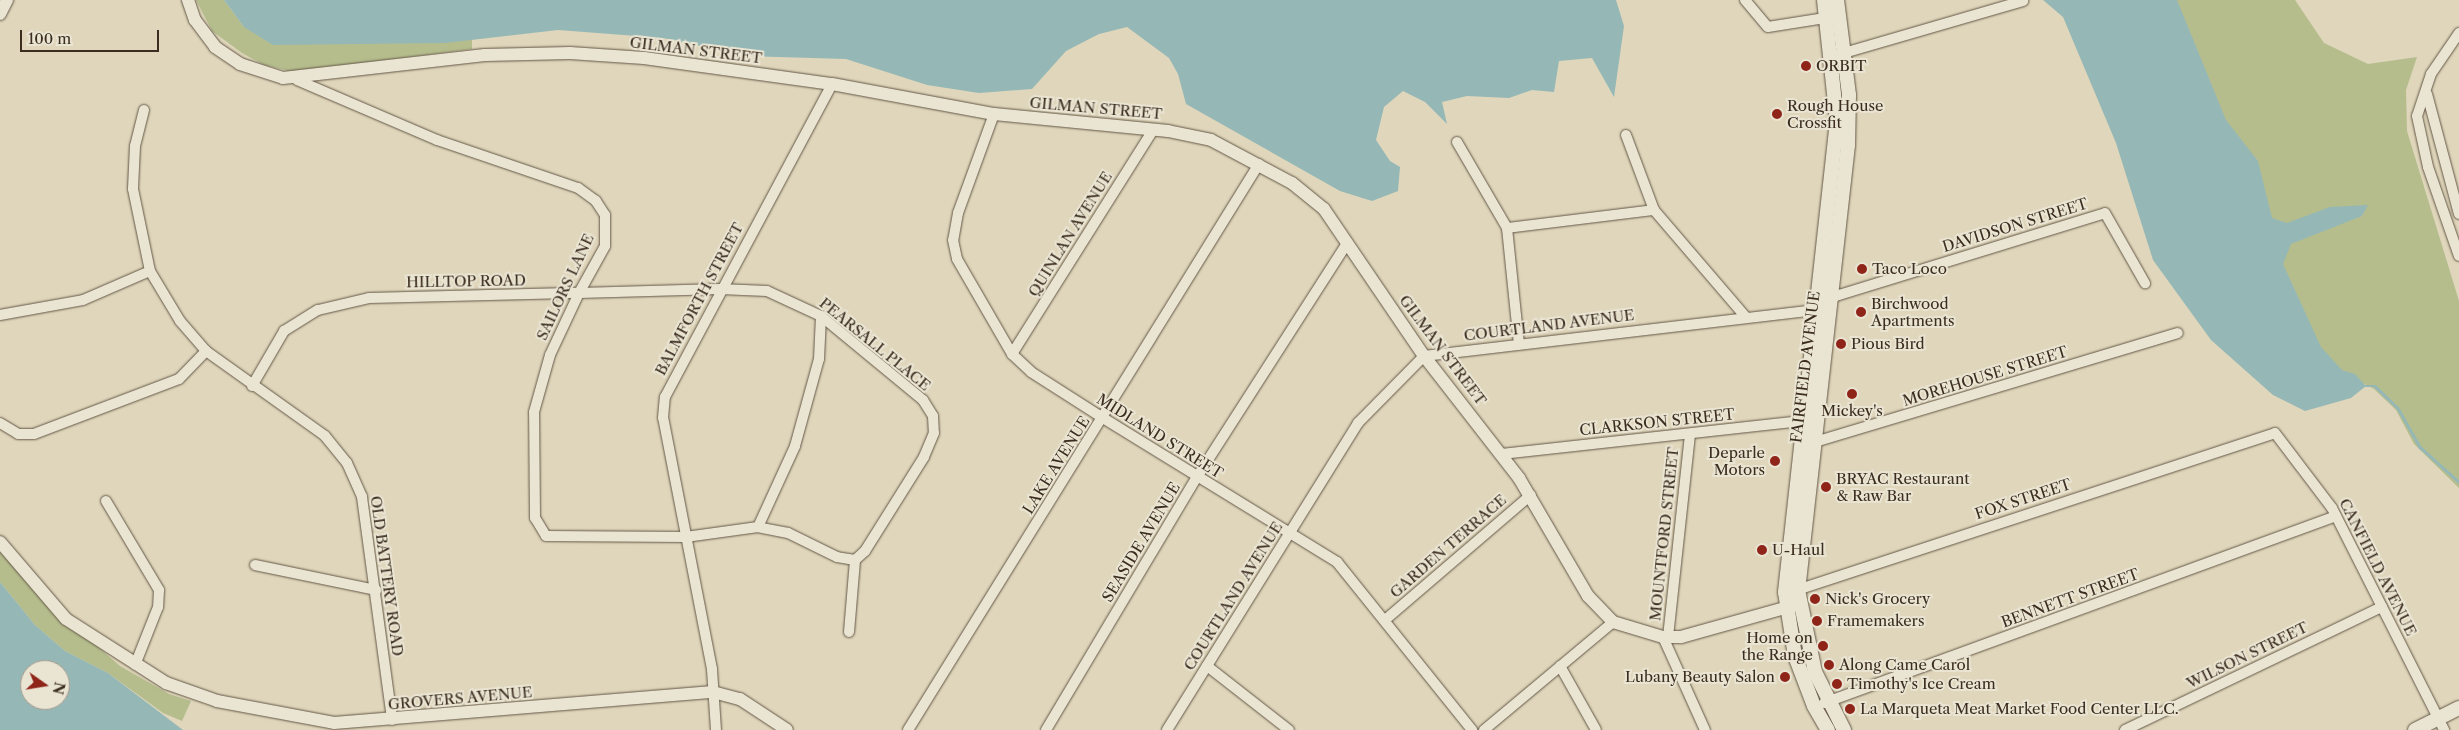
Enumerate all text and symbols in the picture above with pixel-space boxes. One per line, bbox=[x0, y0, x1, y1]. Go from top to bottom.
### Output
scale bar bbox=[22, 20, 161, 52]
text: 100 m bbox=[28, 29, 71, 48]
street label: GILMAN STREET bbox=[629, 33, 763, 67]
place label: ORBIT bbox=[1816, 57, 1867, 75]
marker: ORBIT bbox=[1800, 60, 1812, 72]
street label: GILMAN STREET bbox=[1029, 93, 1163, 123]
place label: Rough House Crossfit bbox=[1787, 96, 1883, 131]
marker: Rough House Crossfit bbox=[1771, 108, 1783, 120]
street label: QUINLAN AVENUE bbox=[1024, 168, 1116, 300]
street label: DAVIDSON STREET bbox=[1940, 194, 2090, 256]
street label: BALMFORTH STREET bbox=[651, 220, 747, 378]
street label: SAILORS LANE bbox=[532, 231, 598, 343]
place label: Taco Loco bbox=[1872, 260, 1947, 278]
marker: Taco Loco bbox=[1856, 263, 1868, 275]
street label: HILLTOP ROAD bbox=[406, 271, 526, 291]
street label: FAIRFIELD AVENUE bbox=[1787, 290, 1823, 444]
street label: GILMAN STREET bbox=[1396, 291, 1490, 409]
street label: PEARSALL PLACE bbox=[816, 294, 934, 394]
place label: Birchwood Apartments bbox=[1871, 294, 1954, 329]
street label: COURTLAND AVENUE bbox=[1462, 306, 1636, 344]
marker: Birchwood Apartments bbox=[1855, 306, 1867, 318]
place label: Pious Bird bbox=[1851, 335, 1925, 353]
marker: Pious Bird bbox=[1835, 338, 1847, 350]
street label: MOREHOUSE STREET bbox=[1900, 342, 2070, 410]
marker: Mickey's bbox=[1846, 388, 1858, 400]
street label: MIDLAND STREET bbox=[1094, 390, 1226, 482]
place label: Mickey's bbox=[1821, 402, 1883, 420]
street label: CLARKSON STREET bbox=[1579, 405, 1735, 439]
street label: LAKE AVENUE bbox=[1019, 413, 1093, 517]
place label: Deparle Motors bbox=[1708, 443, 1765, 478]
street label: MOUNTFORD STREET bbox=[1646, 446, 1682, 622]
marker: Deparle Motors bbox=[1769, 455, 1781, 467]
place label: BRYAC Restaurant & Raw Bar bbox=[1836, 469, 1970, 504]
street label: FOX STREET bbox=[1972, 475, 2074, 523]
street label: SEASIDE AVENUE bbox=[1098, 479, 1184, 605]
marker: BRYAC Restaurant & Raw Bar bbox=[1820, 481, 1832, 493]
street label: GARDEN TERRACE bbox=[1386, 490, 1510, 602]
street label: OLD BATTERY ROAD bbox=[367, 494, 407, 658]
street label: CANFIELD AVENUE bbox=[2335, 495, 2421, 639]
street label: COURTLAND AVENUE bbox=[1180, 518, 1286, 674]
place label: U-Haul bbox=[1772, 541, 1825, 559]
marker: U-Haul bbox=[1756, 544, 1768, 556]
street label: BENNETT STREET bbox=[1999, 565, 2141, 631]
place label: Nick's Grocery bbox=[1825, 590, 1930, 608]
marker: Nick's Grocery bbox=[1809, 593, 1821, 605]
place label: Framemakers bbox=[1827, 612, 1924, 630]
marker: Framemakers bbox=[1811, 615, 1823, 627]
street label: WILSON STREET bbox=[2183, 618, 2311, 692]
place label: Home on the Range bbox=[1741, 628, 1813, 663]
marker: Home on the Range bbox=[1817, 640, 1829, 652]
place label: Along Came Carol bbox=[1839, 656, 1970, 674]
marker: Along Came Carol bbox=[1823, 659, 1835, 671]
north arrow bbox=[20, 660, 70, 710]
place label: Lubany Beauty Salon bbox=[1624, 668, 1775, 686]
marker: Lubany Beauty Salon bbox=[1779, 671, 1791, 683]
place label: Timothy's Ice Cream bbox=[1847, 675, 1996, 693]
marker: Timothy's Ice Cream bbox=[1831, 678, 1843, 690]
text: N bbox=[49, 680, 69, 696]
street label: GROVERS AVENUE bbox=[387, 683, 533, 713]
place label: La Marqueta Meat Market Food Center LLC. bbox=[1860, 700, 2179, 718]
marker: La Marqueta Meat Market Food Center LLC. bbox=[1844, 703, 1856, 715]

